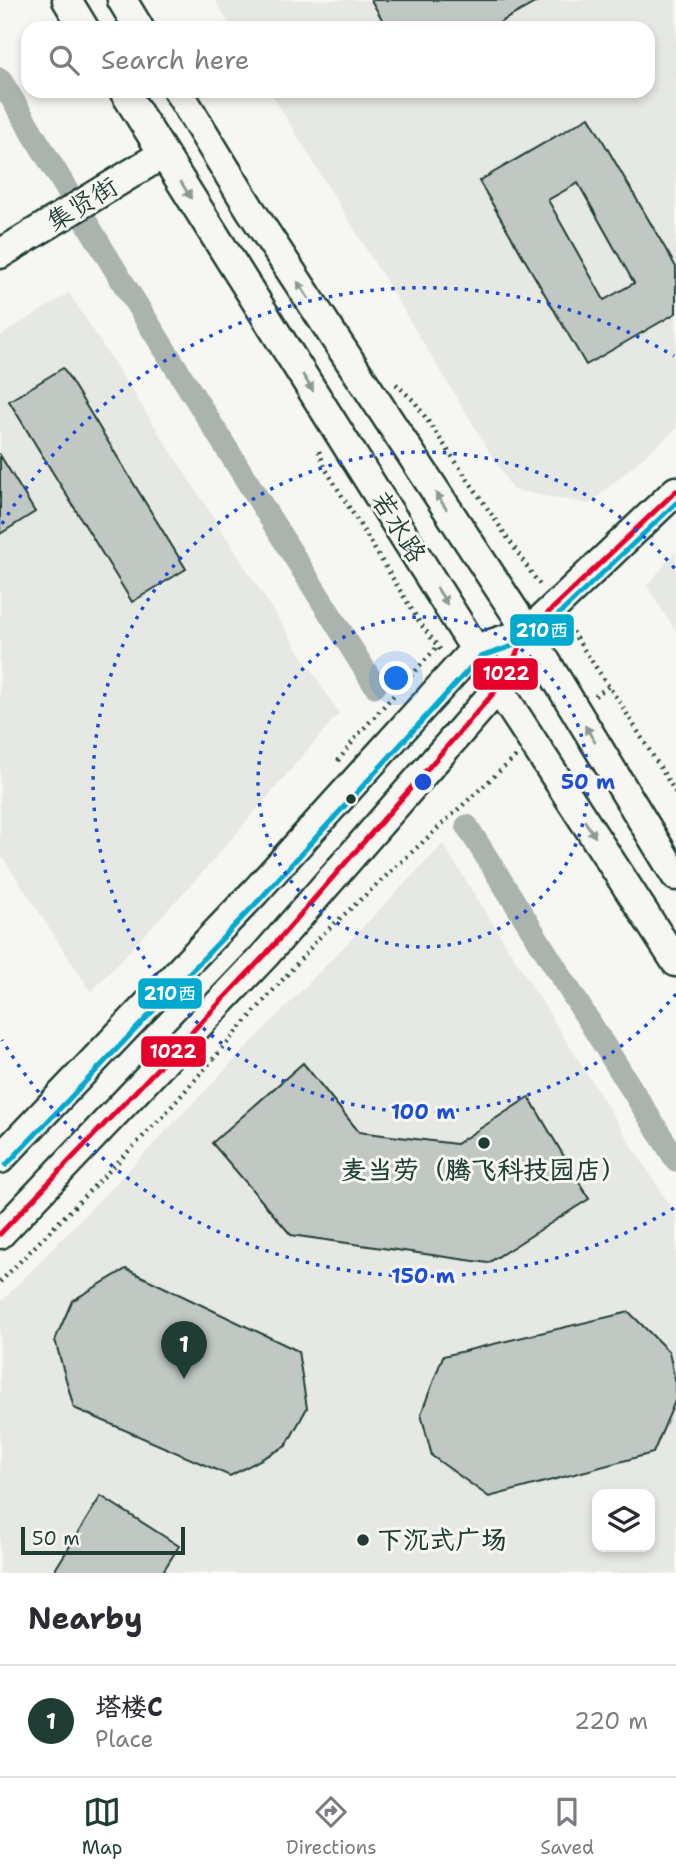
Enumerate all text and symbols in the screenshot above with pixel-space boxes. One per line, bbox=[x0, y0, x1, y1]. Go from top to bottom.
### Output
search box bbox=[21, 21, 655, 98]
icon: search bbox=[45, 41, 83, 79]
text: Search here bbox=[101, 42, 250, 77]
street label: 集贤街 bbox=[39, 168, 124, 239]
one-way arrow bbox=[180, 181, 193, 200]
one-way arrow bbox=[297, 280, 310, 300]
one-way arrow bbox=[301, 373, 314, 392]
street label: 若水路 bbox=[364, 484, 435, 569]
one-way arrow bbox=[435, 491, 448, 511]
one-way arrow bbox=[435, 587, 449, 605]
line badge: 210西 bbox=[509, 613, 575, 647]
text: 210西 bbox=[516, 618, 568, 643]
line badge: 1022 bbox=[472, 657, 539, 691]
your location bbox=[379, 661, 413, 695]
text: 1022 bbox=[482, 661, 530, 686]
one-way arrow bbox=[583, 725, 596, 744]
text: 50 m bbox=[561, 768, 615, 796]
centre of rings bbox=[411, 770, 435, 794]
unlabelled marker bbox=[344, 792, 358, 806]
one-way arrow bbox=[583, 820, 596, 839]
line badge: 210西 bbox=[137, 977, 203, 1010]
text: 210西 bbox=[144, 981, 196, 1006]
line badge: 1022 bbox=[140, 1035, 207, 1068]
text: 1022 bbox=[149, 1039, 197, 1064]
text: 100 m bbox=[391, 1098, 455, 1126]
marker: 麦当劳（腾飞科技园店） bbox=[476, 1135, 492, 1151]
place label: 麦当劳（腾飞科技园店） bbox=[341, 1152, 627, 1187]
text: 150 m bbox=[391, 1262, 455, 1290]
pin: 1 bbox=[161, 1321, 207, 1379]
map controls bbox=[592, 1489, 655, 1552]
button: layers bbox=[592, 1489, 655, 1552]
place label: 下沉式广场 bbox=[377, 1522, 507, 1557]
scale bar bbox=[21, 1524, 186, 1556]
text: 50 m bbox=[32, 1526, 80, 1551]
marker: 下沉式广场 bbox=[355, 1532, 371, 1548]
text: Nearby bbox=[28, 1598, 143, 1639]
text: 塔楼C bbox=[95, 1689, 163, 1724]
text: 1 bbox=[46, 1706, 56, 1736]
text: 220 m bbox=[574, 1706, 648, 1736]
text: Place bbox=[95, 1724, 154, 1754]
tab: Map bbox=[82, 1793, 122, 1860]
tab: Directions bbox=[286, 1793, 377, 1860]
tab: Saved bbox=[540, 1793, 594, 1860]

